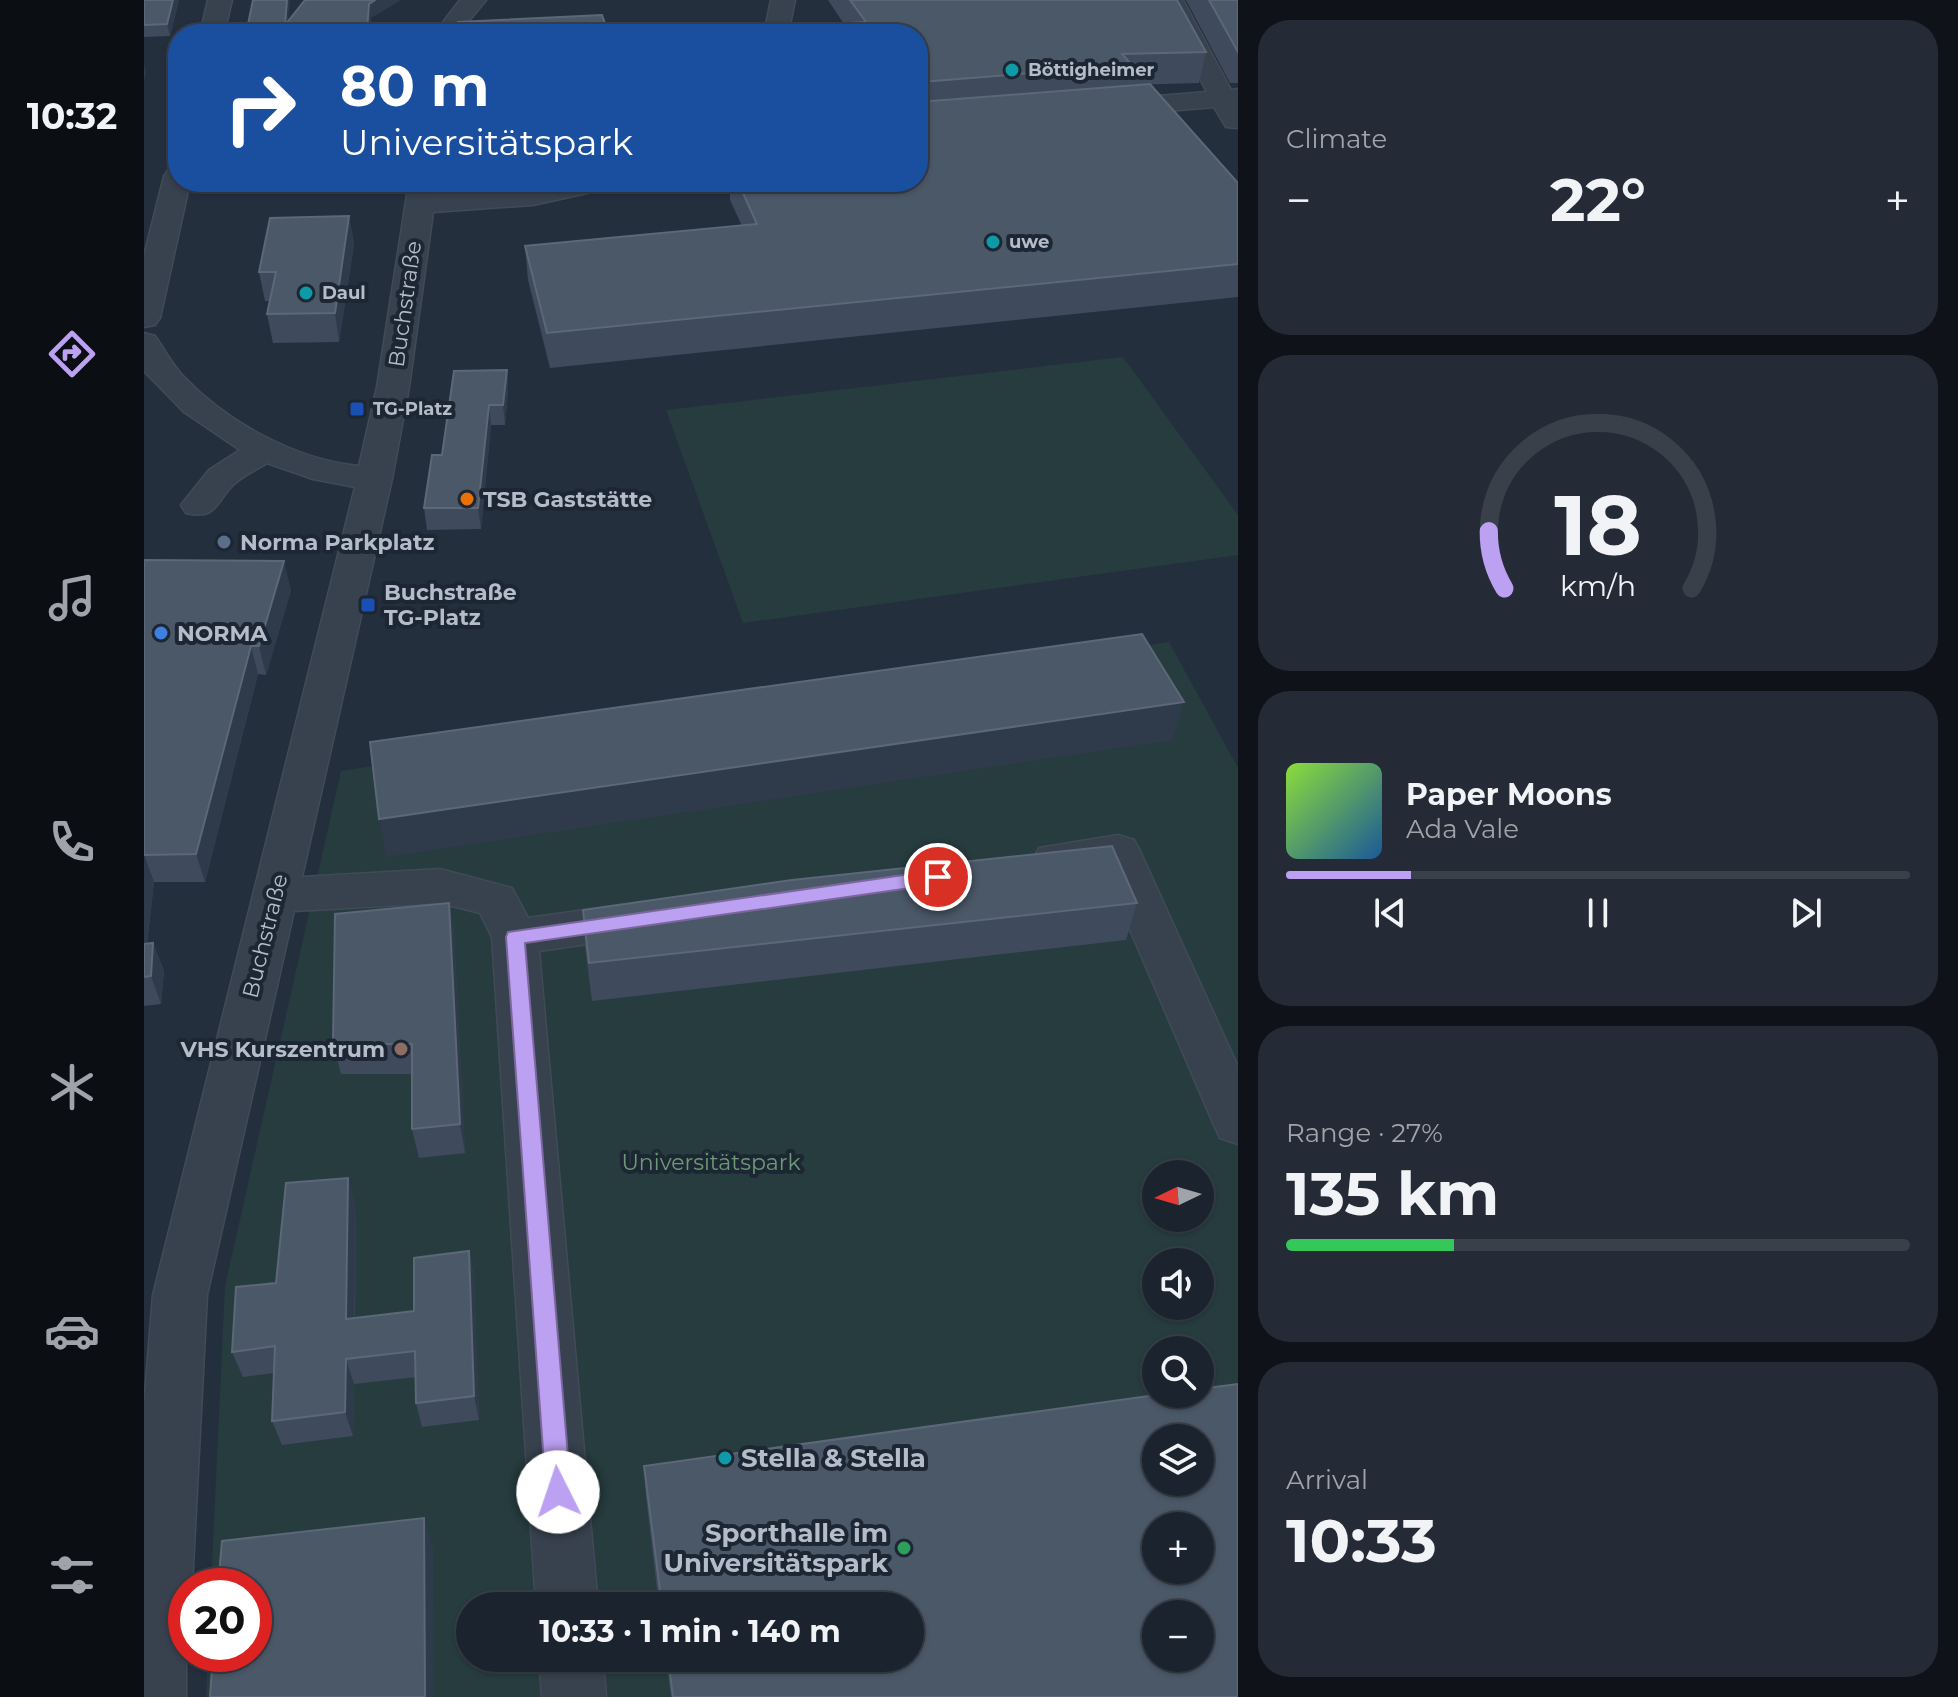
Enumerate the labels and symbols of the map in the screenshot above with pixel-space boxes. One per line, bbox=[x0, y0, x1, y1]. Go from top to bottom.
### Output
place label: Böttigheimer bbox=[1028, 59, 1155, 81]
marker: Böttigheimer bbox=[1003, 61, 1021, 79]
place label: uwe bbox=[1009, 231, 1049, 253]
marker: uwe bbox=[984, 233, 1002, 251]
street label: Buchstraße bbox=[383, 239, 427, 369]
place label: Daul bbox=[322, 282, 366, 304]
marker: Daul bbox=[297, 284, 315, 302]
place label: TG-Platz bbox=[373, 398, 452, 420]
marker: TG-Platz bbox=[348, 400, 366, 418]
place label: TSB Gaststätte bbox=[483, 486, 652, 513]
marker: TSB Gaststätte bbox=[458, 490, 476, 508]
place label: Norma Parkplatz bbox=[240, 529, 434, 556]
marker: Norma Parkplatz bbox=[215, 533, 233, 551]
place label: Buchstraße TG-Platz bbox=[384, 579, 517, 631]
marker: Buchstraße TG-Platz bbox=[359, 596, 377, 614]
place label: NORMA bbox=[177, 620, 269, 647]
marker: NORMA bbox=[152, 624, 170, 642]
pin bbox=[904, 843, 972, 911]
street label: Buchstraße bbox=[237, 871, 293, 1001]
place label: VHS Kurszentrum bbox=[180, 1036, 385, 1063]
marker: VHS Kurszentrum bbox=[392, 1040, 410, 1058]
park label: Universitätspark bbox=[621, 1149, 801, 1176]
north arrow bbox=[1142, 1160, 1214, 1232]
place label: Stella & Stella bbox=[741, 1442, 926, 1474]
marker: Stella & Stella bbox=[716, 1449, 734, 1467]
position arrow bbox=[516, 1450, 600, 1534]
place label: Sporthalle im Universitätspark bbox=[663, 1517, 889, 1579]
marker: Sporthalle im Universitätspark bbox=[895, 1539, 913, 1557]
speed limit sign: 20 bbox=[168, 1568, 272, 1672]

